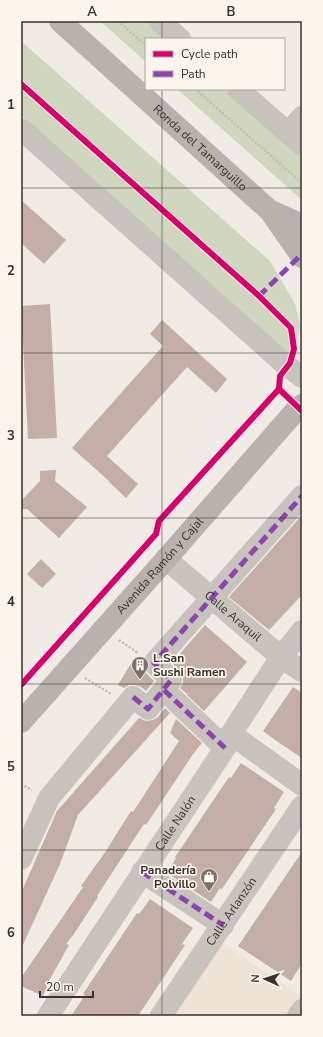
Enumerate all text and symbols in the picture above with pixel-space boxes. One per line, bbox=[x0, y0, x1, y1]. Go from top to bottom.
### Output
text: A bbox=[87, 3, 97, 21]
text: B bbox=[227, 3, 236, 21]
legend bbox=[145, 38, 285, 90]
text: Cycle path bbox=[181, 46, 238, 62]
text: Path bbox=[181, 66, 206, 82]
text: 1 bbox=[7, 96, 15, 114]
street label: Ronda del Tamarguillo bbox=[150, 101, 251, 195]
text: 2 bbox=[7, 262, 15, 280]
text: 3 bbox=[7, 427, 15, 445]
street label: Avenida Ramón y Cajal bbox=[113, 513, 207, 618]
street label: Calle Araquil bbox=[201, 587, 265, 645]
text: 4 bbox=[7, 593, 15, 611]
place label: L.San Sushi Ramen bbox=[153, 650, 225, 680]
building icon: L.San Sushi Ramen bbox=[130, 655, 150, 680]
text: 5 bbox=[7, 758, 15, 776]
street label: Calle Nalón bbox=[151, 793, 199, 854]
place label: Panadería Polvillo bbox=[140, 862, 196, 892]
shop icon: Panadería Polvillo bbox=[199, 867, 219, 892]
street label: Calle Arlanzón bbox=[202, 874, 260, 949]
text: 6 bbox=[7, 924, 15, 942]
north arrow bbox=[245, 959, 285, 999]
scale bar bbox=[40, 973, 93, 999]
text: N bbox=[248, 974, 263, 983]
text: 20 m bbox=[46, 979, 74, 995]

